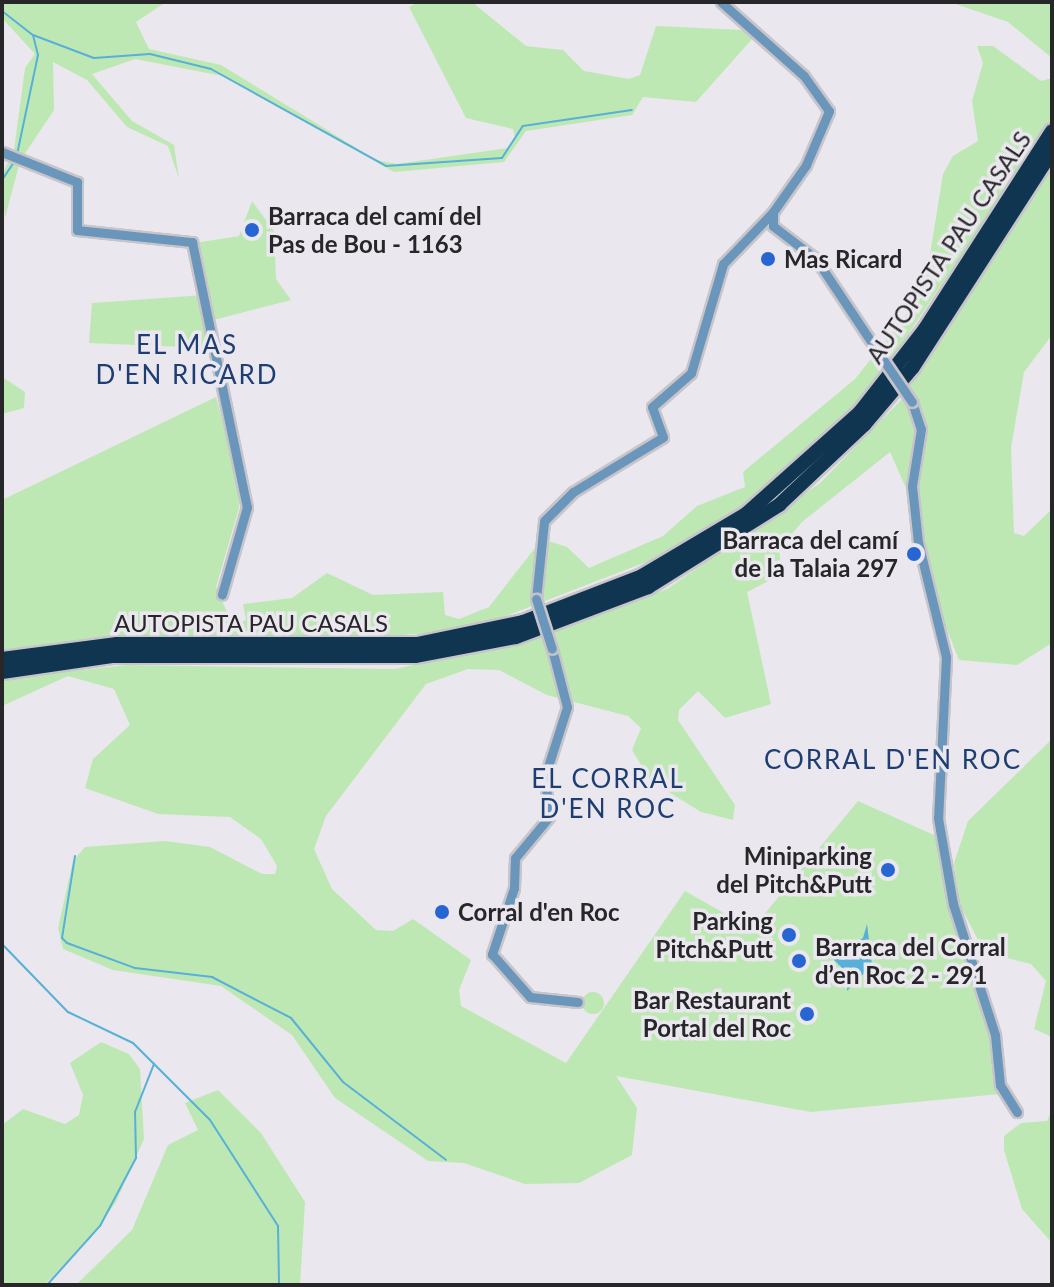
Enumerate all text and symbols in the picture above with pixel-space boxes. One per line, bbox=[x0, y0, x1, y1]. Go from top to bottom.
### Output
street label: AUTOPISTA PAU CASALS bbox=[859, 125, 1037, 369]
place label: Barraca del camí del Pas de Bou - 1163 bbox=[268, 202, 482, 258]
marker: Barraca del camí del Pas de Bou - 1163 bbox=[243, 221, 261, 239]
place label: Mas Ricard bbox=[784, 245, 902, 273]
marker: Mas Ricard bbox=[759, 250, 777, 268]
district label: EL MAS D'EN RICARD bbox=[95, 329, 279, 390]
place label: Barraca del camí de la Talaia 297 bbox=[723, 526, 898, 582]
marker: Barraca del camí de la Talaia 297 bbox=[905, 545, 923, 563]
street label: AUTOPISTA PAU CASALS bbox=[114, 609, 388, 637]
district label: CORRAL D'EN ROC bbox=[764, 744, 1022, 776]
district label: EL CORRAL D'EN ROC bbox=[531, 763, 685, 824]
place label: Miniparking del Pitch&Putt bbox=[716, 842, 872, 898]
marker: Miniparking del Pitch&Putt bbox=[879, 861, 897, 879]
place label: Corral d'en Roc bbox=[458, 898, 619, 926]
marker: Corral d'en Roc bbox=[433, 903, 451, 921]
place label: Parking Pitch&Putt bbox=[656, 907, 773, 963]
marker: Parking Pitch&Putt bbox=[780, 926, 798, 944]
place label: Barraca del Corral d’en Roc 2 - 291 bbox=[815, 933, 1006, 989]
marker: Barraca del Corral d’en Roc 2 - 291 bbox=[790, 952, 808, 970]
place label: Bar Restaurant Portal del Roc bbox=[633, 986, 791, 1042]
marker: Bar Restaurant Portal del Roc bbox=[798, 1005, 816, 1023]

